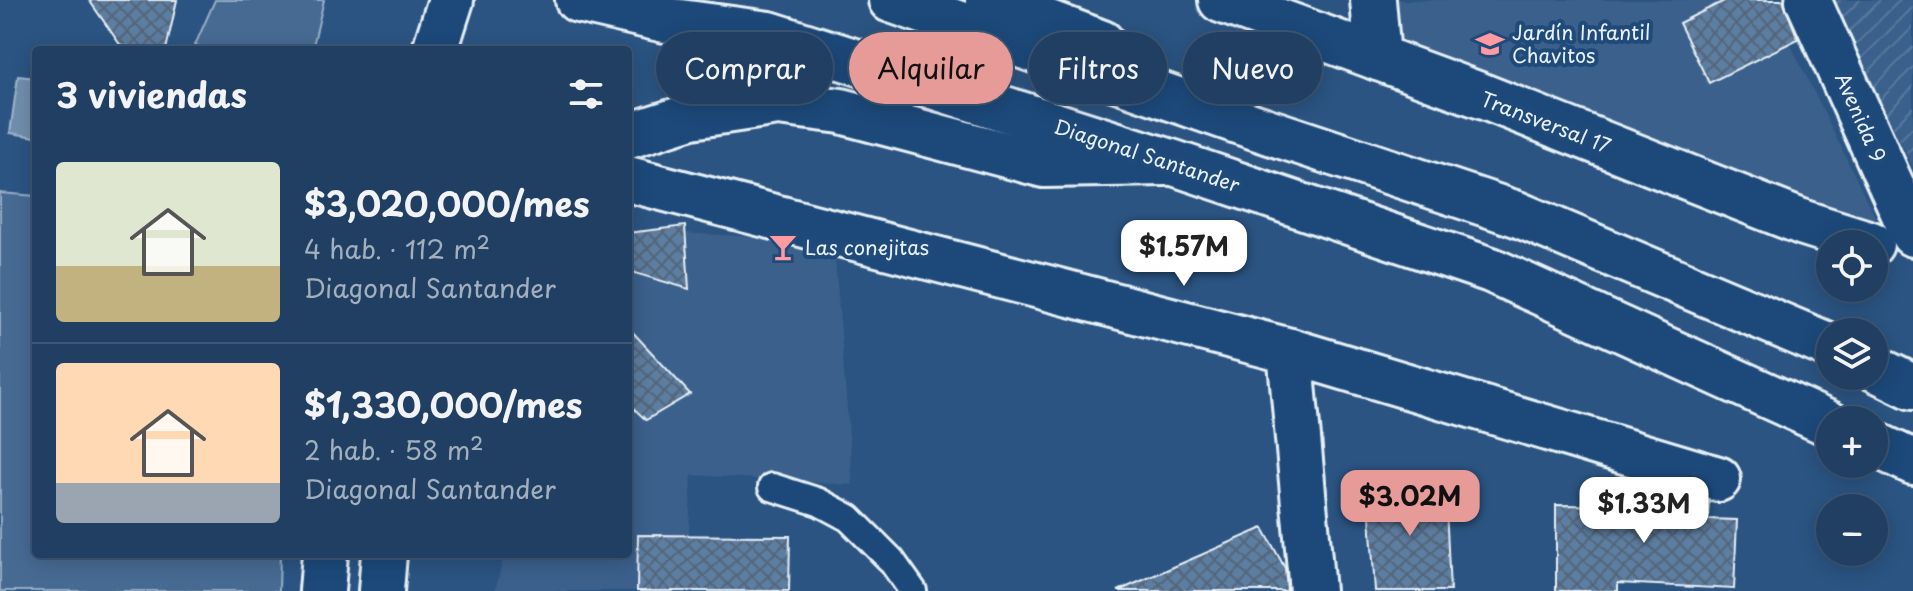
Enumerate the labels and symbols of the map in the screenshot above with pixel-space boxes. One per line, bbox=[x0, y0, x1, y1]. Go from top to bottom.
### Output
place label: Jardín Infantil Chavitos bbox=[1512, 17, 1651, 70]
school or university icon: Jardín Infantil Chavitos bbox=[1475, 29, 1505, 59]
street label: Avenida 9 bbox=[1828, 68, 1894, 166]
street label: Transversal 17 bbox=[1476, 83, 1616, 161]
street label: Diagonal Santander bbox=[1050, 111, 1245, 199]
pin: $1.57M bbox=[1119, 220, 1249, 288]
bar icon: Las conejitas bbox=[768, 232, 798, 262]
place label: Las conejitas bbox=[805, 232, 929, 262]
pin: $3.02M bbox=[1345, 470, 1475, 538]
pin: $1.33M bbox=[1579, 477, 1709, 545]

